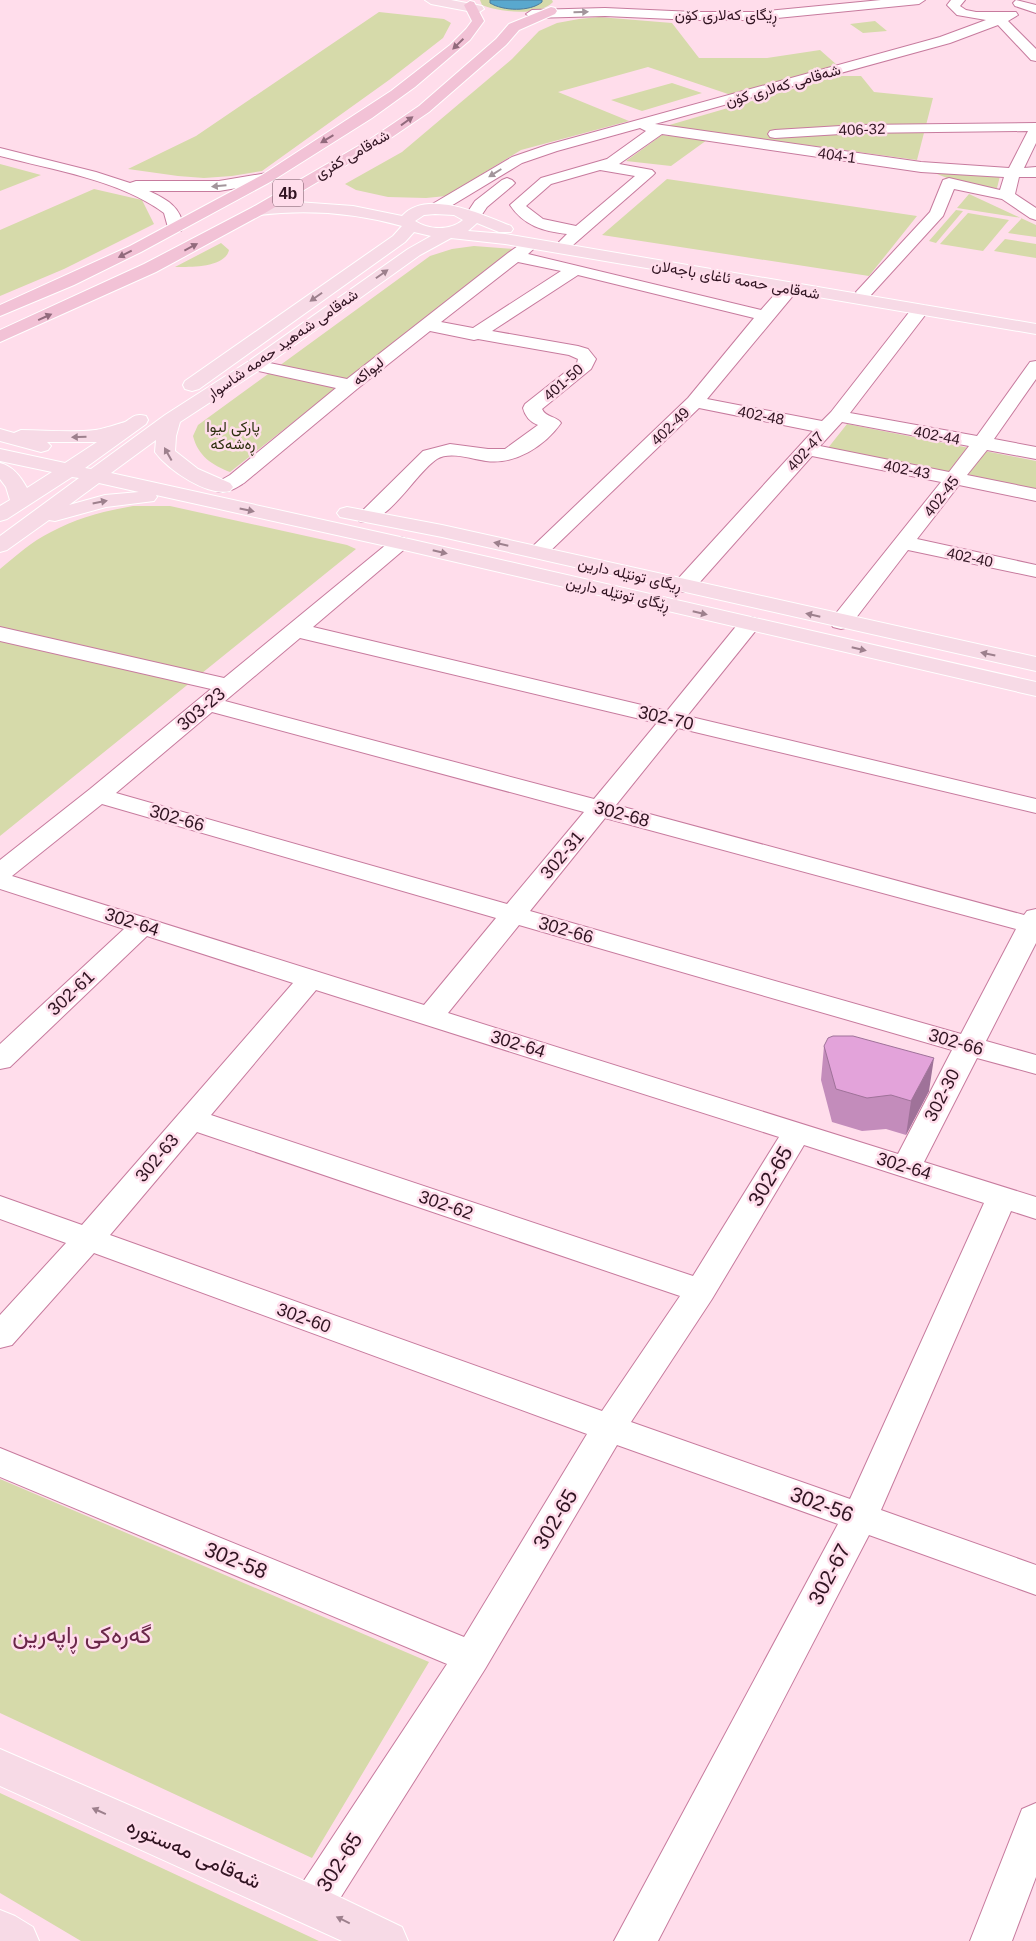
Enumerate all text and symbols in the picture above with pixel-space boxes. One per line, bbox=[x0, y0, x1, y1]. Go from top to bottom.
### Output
street label: ڕێگای کەلاری کۆن bbox=[675, 6, 777, 27]
one-way arrow bbox=[573, 8, 589, 16]
one-way arrow bbox=[453, 38, 465, 50]
street label: شەقامی کەلاری کۆن bbox=[723, 60, 843, 111]
one-way arrow bbox=[400, 116, 414, 126]
street label: 406-32 bbox=[838, 120, 886, 138]
street label: شەقامی کفری bbox=[312, 126, 393, 184]
one-way arrow bbox=[321, 135, 334, 144]
street label: 404-1 bbox=[817, 144, 857, 166]
one-way arrow bbox=[488, 168, 502, 178]
road number: 4b bbox=[273, 180, 303, 207]
one-way arrow bbox=[211, 182, 227, 190]
one-way arrow bbox=[184, 242, 198, 251]
one-way arrow bbox=[118, 250, 132, 258]
street label: شەقامی حەمە ئاغای باجەلان bbox=[650, 256, 821, 304]
one-way arrow bbox=[375, 270, 388, 280]
street label: شەقامی شەهید حەمە شاسوار bbox=[202, 285, 362, 405]
one-way arrow bbox=[309, 292, 323, 302]
one-way arrow bbox=[38, 312, 52, 320]
street label: لیواکە bbox=[349, 353, 388, 389]
street label: 401-50 bbox=[540, 360, 586, 404]
street label: 402-48 bbox=[736, 402, 786, 428]
street label: 402-49 bbox=[647, 404, 693, 448]
park label: پارکی لیوا ڕەشەکە bbox=[206, 418, 260, 456]
street label: 402-44 bbox=[912, 422, 962, 448]
street label: 402-47 bbox=[783, 428, 827, 474]
one-way arrow bbox=[70, 433, 86, 441]
one-way arrow bbox=[164, 446, 172, 461]
street label: 402-43 bbox=[882, 456, 932, 482]
street label: 402-45 bbox=[920, 472, 962, 520]
one-way arrow bbox=[93, 497, 109, 505]
one-way arrow bbox=[239, 506, 254, 514]
one-way arrow bbox=[493, 540, 508, 548]
street label: 402-40 bbox=[945, 544, 995, 570]
one-way arrow bbox=[432, 548, 447, 556]
street label: ڕیگای تونێلە دارین bbox=[576, 554, 683, 598]
street label: ڕێگای تونێلە دارین bbox=[564, 573, 671, 617]
one-way arrow bbox=[693, 609, 709, 617]
one-way arrow bbox=[804, 611, 820, 619]
one-way arrow bbox=[851, 645, 866, 653]
one-way arrow bbox=[981, 650, 996, 658]
street label: 303-23 bbox=[173, 683, 229, 735]
street label: 302-70 bbox=[636, 702, 696, 734]
street label: 302-68 bbox=[592, 797, 652, 831]
street label: 302-66 bbox=[147, 801, 207, 835]
street label: 302-31 bbox=[536, 827, 588, 883]
street label: 302-64 bbox=[102, 904, 162, 940]
street label: 302-66 bbox=[536, 913, 596, 947]
street label: 302-61 bbox=[44, 967, 98, 1019]
street label: 302-66 bbox=[926, 1025, 986, 1059]
street label: 302-64 bbox=[488, 1026, 548, 1062]
street label: 302-30 bbox=[920, 1065, 964, 1125]
street label: 302-63 bbox=[131, 1130, 183, 1186]
street label: 302-65 bbox=[743, 1142, 797, 1210]
street label: 302-64 bbox=[874, 1148, 934, 1184]
street label: 302-62 bbox=[416, 1186, 476, 1224]
street label: 302-60 bbox=[274, 1299, 334, 1337]
street label: 302-56 bbox=[787, 1482, 857, 1526]
street label: 302-65 bbox=[528, 1485, 582, 1553]
street label: 302-58 bbox=[201, 1537, 271, 1583]
street label: 302-67 bbox=[803, 1540, 855, 1608]
district label: گەرەکی ڕاپەرین bbox=[12, 1621, 152, 1654]
one-way arrow bbox=[92, 1806, 106, 1814]
street label: شەقامی مەستورە bbox=[123, 1813, 265, 1895]
street label: 302-65 bbox=[312, 1828, 366, 1896]
one-way arrow bbox=[336, 1916, 350, 1924]

